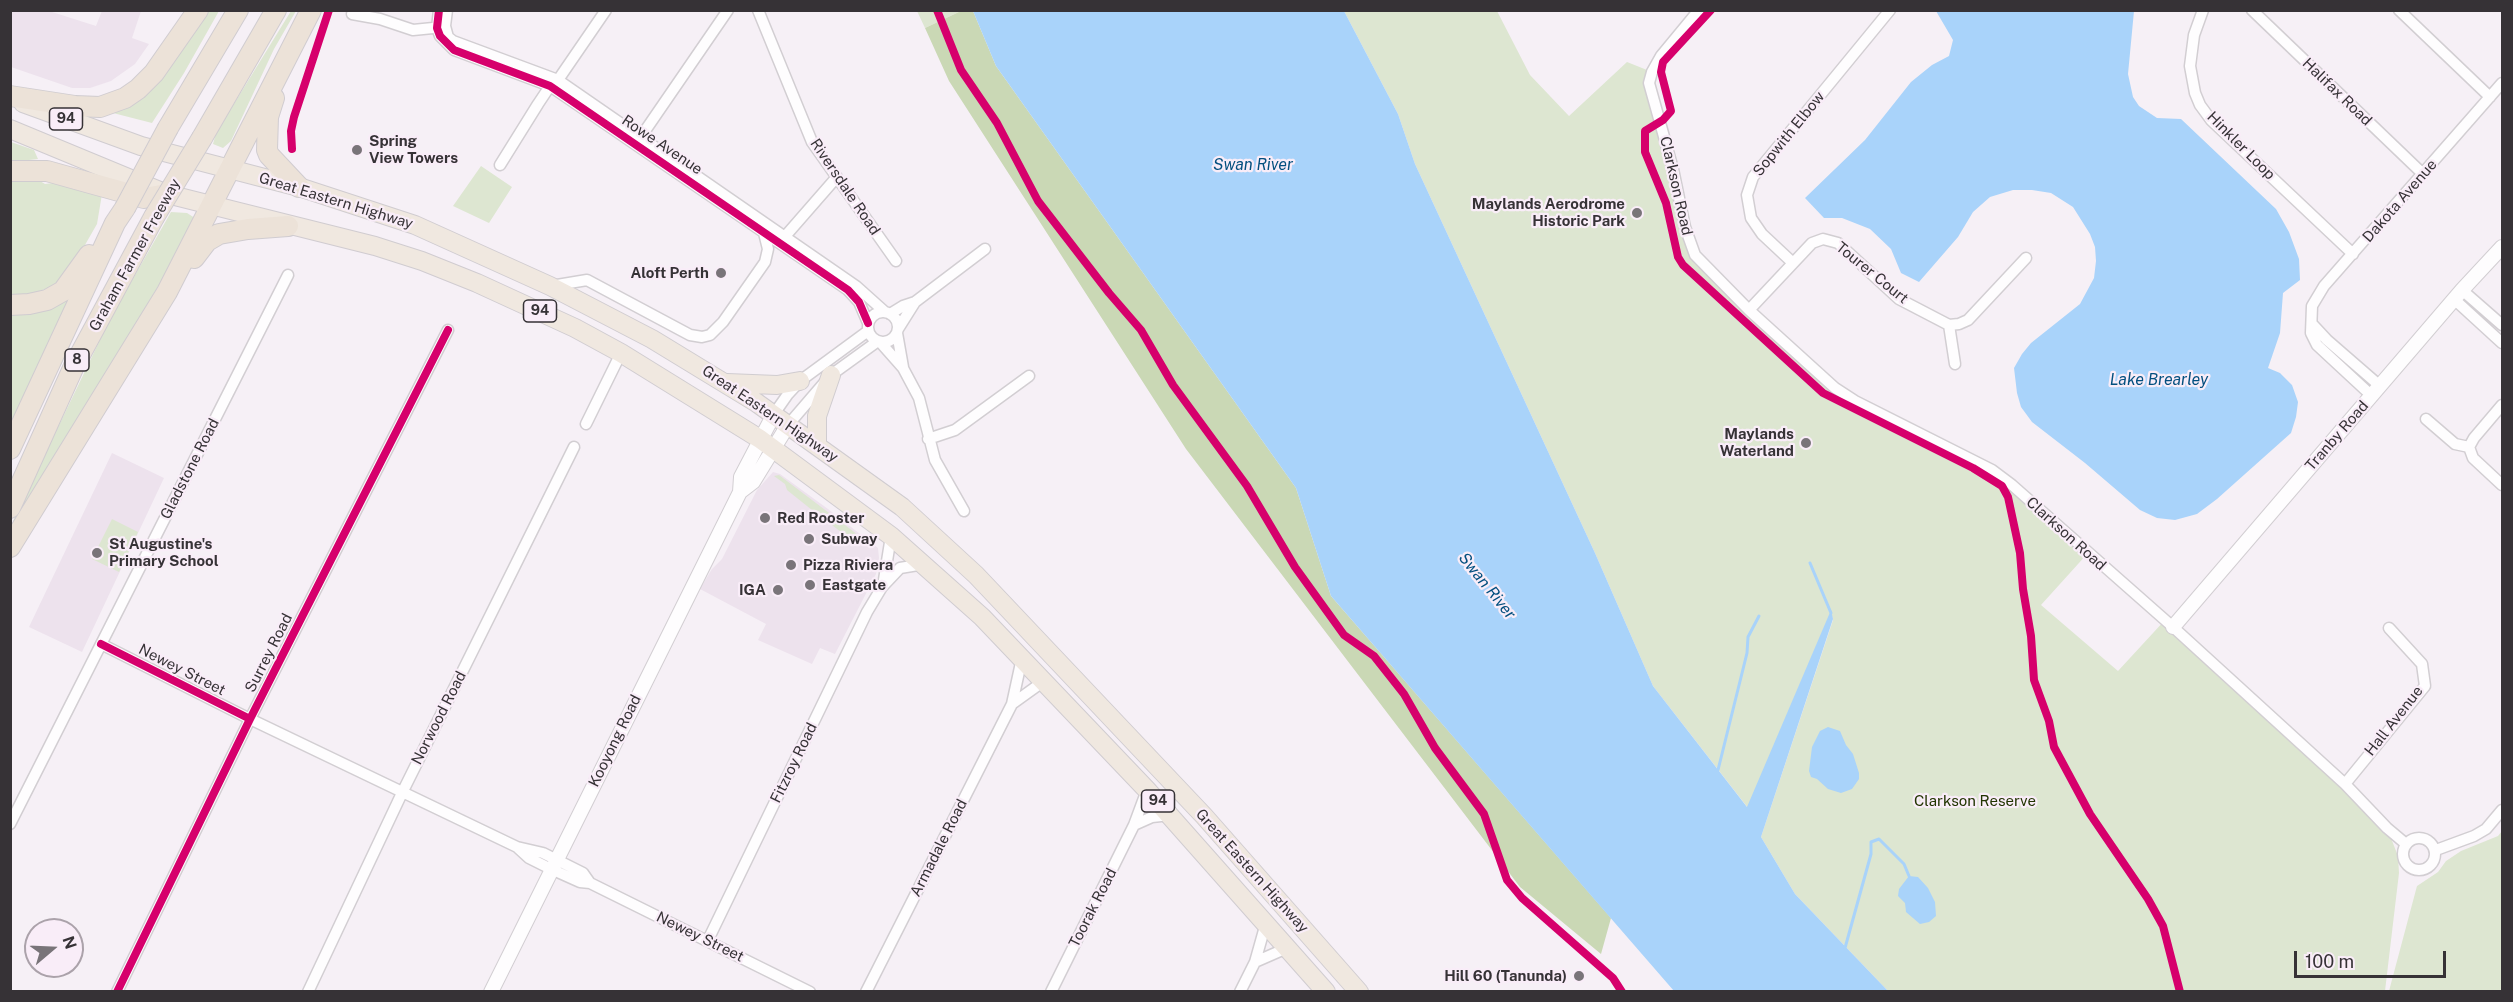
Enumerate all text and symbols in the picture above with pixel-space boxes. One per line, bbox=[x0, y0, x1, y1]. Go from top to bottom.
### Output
street label: Halifax Road bbox=[2298, 54, 2376, 130]
street label: Sopwith Elbow bbox=[1749, 88, 1829, 180]
road number: 94 bbox=[50, 108, 82, 130]
street label: Hinkler Loop bbox=[2203, 108, 2279, 184]
street label: Rowe Avenue bbox=[618, 111, 706, 179]
place label: Spring View Towers bbox=[369, 132, 458, 167]
street label: Riversdale Road bbox=[806, 135, 884, 239]
street label: Clarkson Road bbox=[1656, 135, 1696, 237]
marker: Spring View Towers bbox=[350, 143, 364, 157]
water label: Swan River bbox=[1213, 155, 1293, 175]
street label: Dakota Avenue bbox=[2359, 156, 2441, 246]
street label: Great Eastern Highway bbox=[257, 169, 415, 233]
street label: Graham Farmer Freeway bbox=[86, 176, 184, 334]
place label: Maylands Aerodrome Historic Park bbox=[1472, 195, 1625, 230]
marker: Maylands Aerodrome Historic Park bbox=[1630, 206, 1644, 220]
street label: Tourer Court bbox=[1832, 238, 1912, 308]
place label: Aloft Perth bbox=[630, 264, 709, 282]
marker: Aloft Perth bbox=[714, 266, 728, 280]
road number: 94 bbox=[524, 300, 556, 322]
road number: 8 bbox=[65, 349, 89, 371]
street label: Great Eastern Highway bbox=[699, 362, 841, 466]
water label: Lake Brearley bbox=[2110, 370, 2208, 390]
street label: Tranby Road bbox=[2302, 397, 2372, 475]
street label: Gladstone Road bbox=[157, 416, 223, 522]
place label: Maylands Waterland bbox=[1720, 425, 1794, 460]
marker: Maylands Waterland bbox=[1799, 436, 1813, 450]
street label: Clarkson Road bbox=[2022, 493, 2110, 575]
place label: Red Rooster bbox=[777, 509, 864, 527]
marker: Red Rooster bbox=[758, 511, 772, 525]
place label: Subway bbox=[821, 530, 877, 548]
marker: Subway bbox=[802, 532, 816, 546]
place label: St Augustine's Primary School bbox=[109, 535, 219, 570]
marker: St Augustine's Primary School bbox=[90, 546, 104, 560]
water label: Swan River bbox=[1454, 549, 1520, 623]
place label: Pizza Riviera bbox=[803, 556, 893, 574]
marker: Pizza Riviera bbox=[784, 558, 798, 572]
place label: Eastgate bbox=[822, 576, 886, 594]
marker: Eastgate bbox=[803, 578, 817, 592]
place label: IGA bbox=[739, 581, 766, 599]
marker: IGA bbox=[771, 583, 785, 597]
street label: Surrey Road bbox=[241, 611, 297, 695]
street label: Newey Street bbox=[136, 640, 228, 700]
street label: Norwood Road bbox=[408, 668, 470, 768]
street label: Hall Avenue bbox=[2361, 682, 2427, 760]
street label: Kooyong Road bbox=[585, 692, 645, 790]
street label: Fitzroy Road bbox=[767, 720, 821, 806]
road number: 94 bbox=[1142, 790, 1174, 812]
park label: Clarkson Reserve bbox=[1914, 792, 2036, 810]
street label: Armadale Road bbox=[907, 796, 971, 900]
street label: Great Eastern Highway bbox=[1192, 805, 1312, 937]
street label: Toorak Road bbox=[1065, 865, 1121, 951]
street label: Newey Street bbox=[653, 908, 747, 966]
north arrow bbox=[24, 918, 84, 978]
text: N bbox=[59, 934, 81, 952]
scale bar bbox=[2297, 939, 2448, 977]
text: 100 m bbox=[2305, 951, 2354, 972]
place label: Hill 60 (Tanunda) bbox=[1444, 967, 1567, 985]
marker: Hill 60 (Tanunda) bbox=[1572, 969, 1586, 983]

